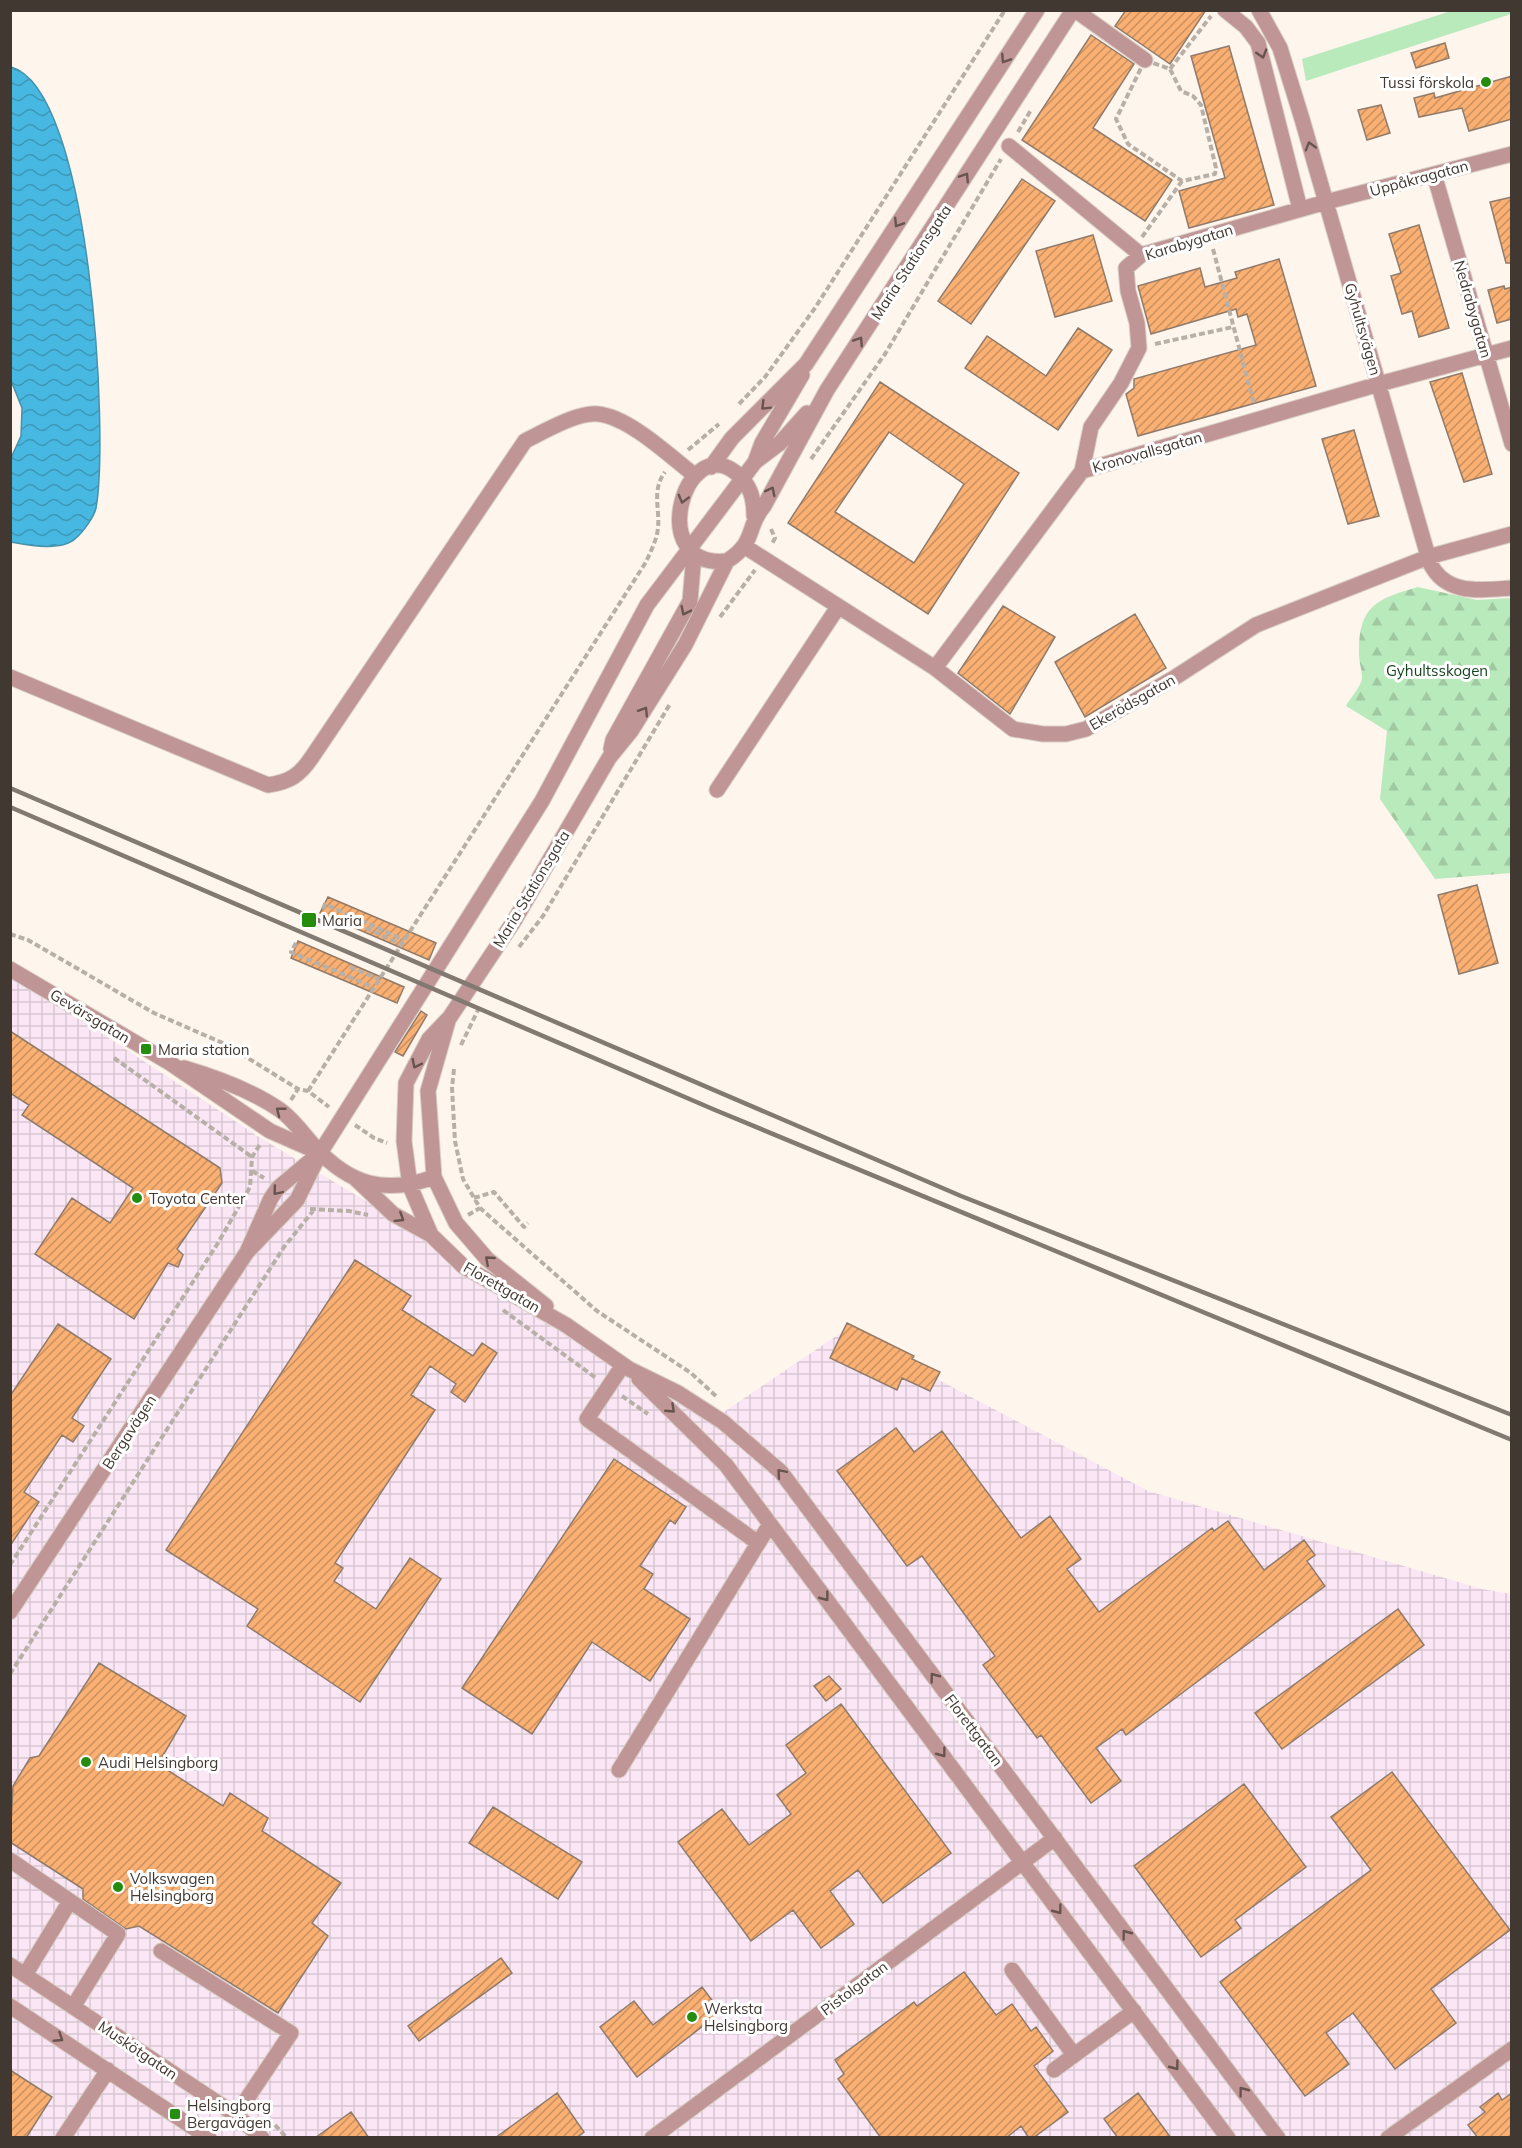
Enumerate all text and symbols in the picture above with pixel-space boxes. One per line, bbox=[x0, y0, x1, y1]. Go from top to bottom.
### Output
one-way arrow bbox=[1255, 49, 1267, 59]
one-way arrow bbox=[1001, 53, 1012, 64]
place label: Tussi förskola bbox=[1380, 73, 1474, 92]
marker: Tussi förskola bbox=[1479, 75, 1493, 89]
one-way arrow bbox=[1305, 141, 1317, 152]
street label: Uppåkragatan bbox=[1368, 156, 1470, 200]
one-way arrow bbox=[958, 173, 970, 183]
street label: Maria Stationsgata bbox=[867, 201, 955, 323]
one-way arrow bbox=[894, 217, 906, 227]
street label: Karabygatan bbox=[1143, 220, 1235, 264]
street label: Nedrabygatan bbox=[1450, 258, 1496, 360]
street label: Gyhultsvägen bbox=[1341, 281, 1385, 377]
one-way arrow bbox=[852, 336, 863, 347]
one-way arrow bbox=[762, 398, 773, 409]
street label: Kronovallsgatan bbox=[1090, 427, 1204, 477]
one-way arrow bbox=[764, 486, 776, 497]
one-way arrow bbox=[677, 494, 690, 504]
one-way arrow bbox=[680, 604, 692, 615]
park label: Gyhultsskogen bbox=[1386, 661, 1488, 680]
street label: Ekerödsgatan bbox=[1086, 670, 1178, 734]
one-way arrow bbox=[636, 707, 648, 717]
street label: Maria Stationsgata bbox=[489, 827, 573, 951]
marker: Maria bbox=[300, 911, 318, 929]
place label: Maria bbox=[322, 911, 362, 930]
street label: Gevärsgatan bbox=[47, 985, 133, 1047]
place label: Maria station bbox=[158, 1040, 250, 1059]
marker: Maria station bbox=[139, 1042, 153, 1056]
one-way arrow bbox=[412, 1058, 423, 1068]
one-way arrow bbox=[275, 1107, 286, 1118]
one-way arrow bbox=[273, 1184, 284, 1195]
place label: Toyota Center bbox=[149, 1189, 246, 1208]
marker: Toyota Center bbox=[130, 1191, 144, 1205]
one-way arrow bbox=[394, 1210, 405, 1221]
one-way arrow bbox=[485, 1256, 496, 1267]
street label: Florettgatan bbox=[460, 1257, 544, 1317]
street label: Bergavägen bbox=[98, 1391, 160, 1473]
one-way arrow bbox=[665, 1402, 675, 1413]
one-way arrow bbox=[777, 1469, 788, 1480]
one-way arrow bbox=[817, 1591, 828, 1602]
one-way arrow bbox=[931, 1672, 942, 1683]
street label: Florettgatan bbox=[941, 1690, 1007, 1770]
one-way arrow bbox=[934, 1747, 945, 1758]
place label: Audi Helsingborg bbox=[98, 1753, 218, 1772]
marker: Audi Helsingborg bbox=[79, 1755, 93, 1769]
place label: Volkswagen Helsingborg bbox=[130, 1869, 214, 1905]
marker: Volkswagen Helsingborg bbox=[111, 1880, 125, 1894]
one-way arrow bbox=[1051, 1903, 1062, 1914]
one-way arrow bbox=[1123, 1930, 1134, 1941]
street label: Pistolgatan bbox=[817, 1957, 891, 2019]
place label: Werksta Helsingborg bbox=[704, 1999, 788, 2035]
marker: Werksta Helsingborg bbox=[685, 2010, 699, 2024]
street label: Muskötgatan bbox=[95, 2017, 181, 2083]
one-way arrow bbox=[53, 2031, 64, 2042]
one-way arrow bbox=[1168, 2059, 1179, 2070]
one-way arrow bbox=[1239, 2086, 1250, 2097]
place label: Helsingborg Bergavägen bbox=[187, 2096, 272, 2132]
marker: Helsingborg Bergavägen bbox=[168, 2107, 182, 2121]

